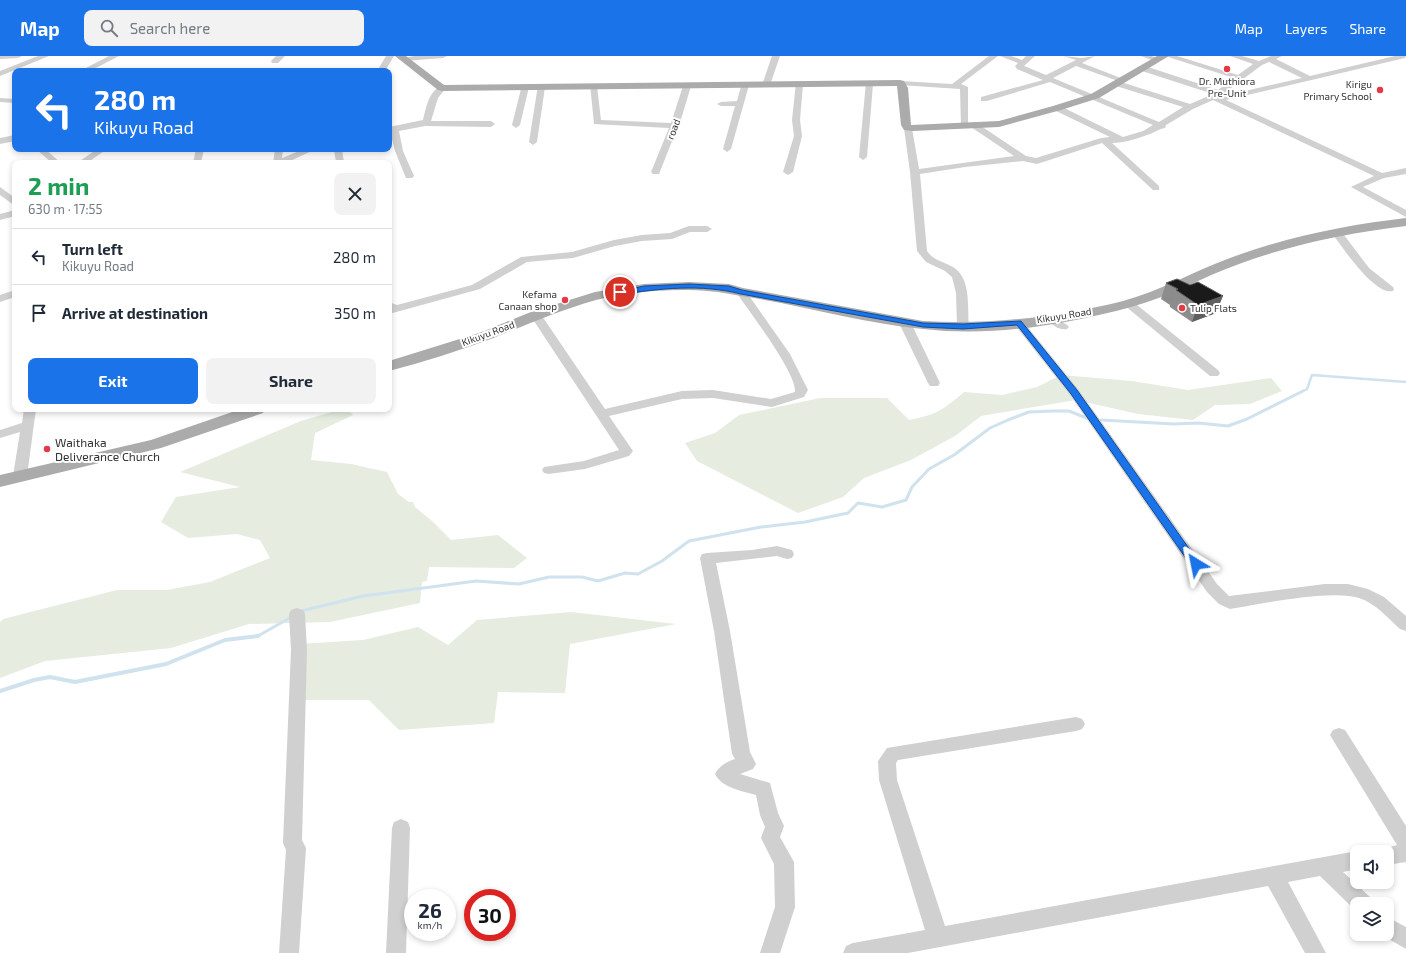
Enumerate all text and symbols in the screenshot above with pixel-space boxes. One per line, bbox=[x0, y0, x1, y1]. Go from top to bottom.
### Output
search box bbox=[84, 10, 364, 46]
text: Map bbox=[20, 17, 60, 40]
icon: search bbox=[98, 17, 120, 39]
text: Search here bbox=[130, 19, 210, 37]
text: Map bbox=[1235, 20, 1263, 37]
text: Layers bbox=[1285, 20, 1327, 37]
text: Share bbox=[1349, 20, 1386, 37]
marker: Dr. Muthiora Pre-Unit bbox=[1222, 64, 1232, 74]
place label: Dr. Muthiora Pre-Unit bbox=[1199, 75, 1255, 99]
place label: Kirigu Primary School bbox=[1303, 78, 1372, 102]
text: 280 m bbox=[94, 82, 176, 116]
icon: left bbox=[28, 84, 80, 136]
marker: Kirigu Primary School bbox=[1375, 85, 1385, 95]
text: Kikuyu Road bbox=[94, 116, 194, 138]
street label: road bbox=[664, 117, 682, 141]
text: 2 min bbox=[28, 171, 89, 200]
button: close bbox=[334, 173, 376, 215]
text: 630 m · 17:55 bbox=[28, 201, 103, 217]
text: Turn left bbox=[62, 240, 123, 258]
icon: left bbox=[28, 246, 50, 268]
text: 280 m bbox=[333, 248, 376, 266]
text: Kikuyu Road bbox=[62, 258, 134, 274]
pin bbox=[603, 275, 637, 309]
icon: arrive bbox=[609, 281, 631, 303]
place label: Kefama Canaan shop bbox=[499, 288, 557, 312]
marker: Kefama Canaan shop bbox=[560, 295, 570, 305]
icon: arrive bbox=[28, 302, 50, 324]
place label: Tulip Flats bbox=[1190, 302, 1237, 314]
marker: Tulip Flats bbox=[1177, 303, 1187, 313]
text: Arrive at destination bbox=[62, 304, 208, 322]
text: 350 m bbox=[334, 304, 376, 322]
street label: Kikuyu Road bbox=[1036, 305, 1092, 325]
street label: Kikuyu Road bbox=[460, 318, 516, 348]
button: Exit bbox=[28, 358, 198, 404]
button: Share bbox=[206, 358, 376, 404]
place label: Waithaka Deliverance Church bbox=[55, 435, 160, 463]
marker: Waithaka Deliverance Church bbox=[42, 444, 52, 454]
position arrow bbox=[1175, 543, 1217, 585]
map controls bbox=[1350, 845, 1394, 941]
button: sound bbox=[1350, 845, 1394, 889]
speed limit sign: 30 bbox=[464, 889, 516, 941]
button: layers bbox=[1350, 897, 1394, 941]
text: 26 bbox=[418, 898, 442, 922]
text: km/h bbox=[418, 919, 442, 931]

